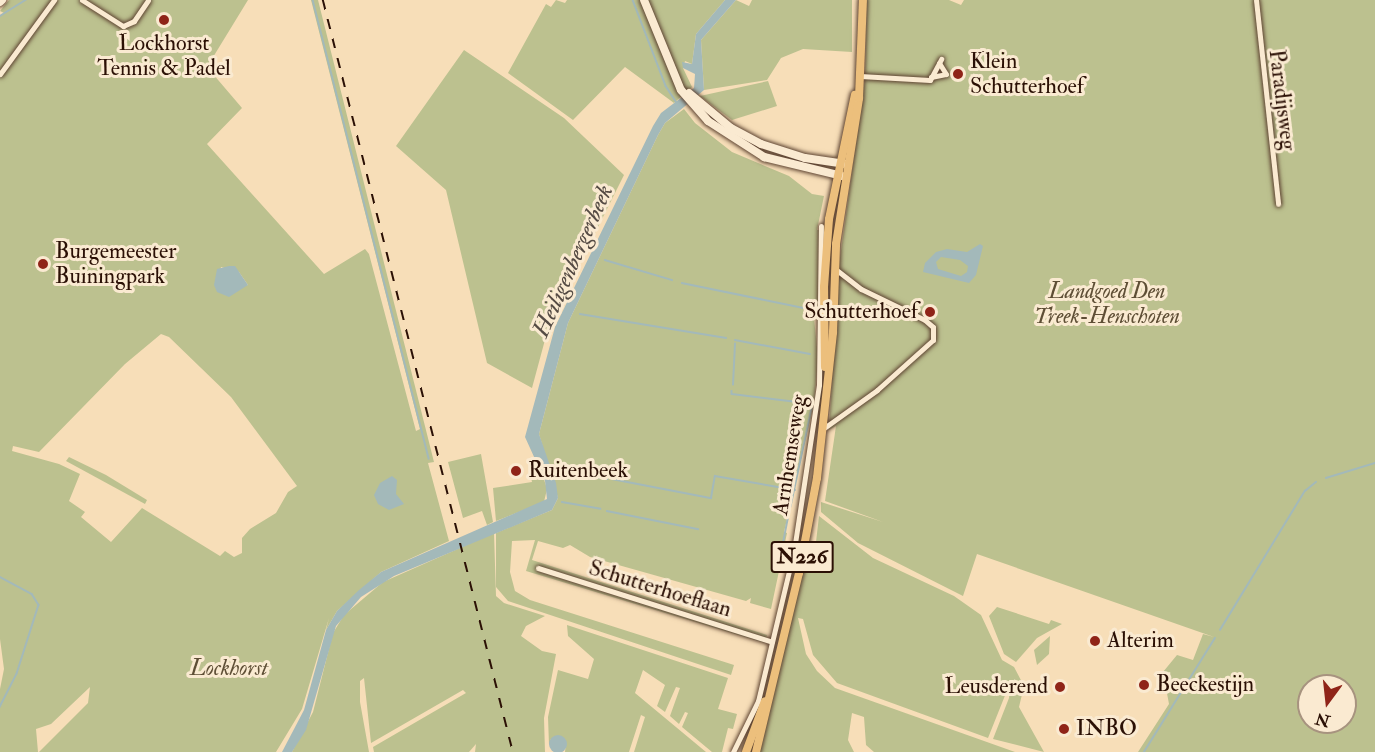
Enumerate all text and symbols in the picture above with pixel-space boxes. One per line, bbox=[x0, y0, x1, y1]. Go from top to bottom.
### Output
marker: Lockhorst Tennis & Padel bbox=[157, 13, 171, 27]
place label: Lockhorst Tennis & Padel bbox=[97, 30, 231, 82]
place label: Klein Schutterhoef bbox=[970, 48, 1084, 100]
street label: Paradijsweg bbox=[1263, 48, 1301, 152]
marker: Klein Schutterhoef bbox=[951, 67, 965, 81]
water label: Heiligenbergerbeek bbox=[527, 180, 619, 342]
place label: Burgemeester Buiningpark bbox=[55, 238, 176, 290]
marker: Burgemeester Buiningpark bbox=[36, 257, 50, 271]
park label: Landgoed Den Treek-Henschoten bbox=[1034, 278, 1180, 330]
place label: Schutterhoef bbox=[804, 299, 918, 325]
marker: Schutterhoef bbox=[923, 305, 937, 319]
street label: Arnhemseweg bbox=[767, 393, 813, 517]
place label: Ruitenbeek bbox=[528, 458, 628, 484]
marker: Ruitenbeek bbox=[509, 464, 523, 478]
road number: N226 bbox=[770, 539, 834, 575]
street label: Schutterhoeflaan bbox=[586, 555, 734, 623]
place label: Alterim bbox=[1107, 628, 1174, 654]
marker: Alterim bbox=[1088, 634, 1102, 648]
park label: Lockhorst bbox=[190, 656, 268, 682]
place label: Beeckestijn bbox=[1156, 672, 1254, 698]
place label: Leusderend bbox=[944, 674, 1048, 700]
north arrow bbox=[1297, 674, 1357, 734]
marker: Beeckestijn bbox=[1137, 678, 1151, 692]
marker: Leusderend bbox=[1053, 680, 1067, 694]
text: N bbox=[1313, 708, 1332, 731]
place label: INBO bbox=[1076, 716, 1137, 742]
marker: INBO bbox=[1057, 722, 1071, 736]

